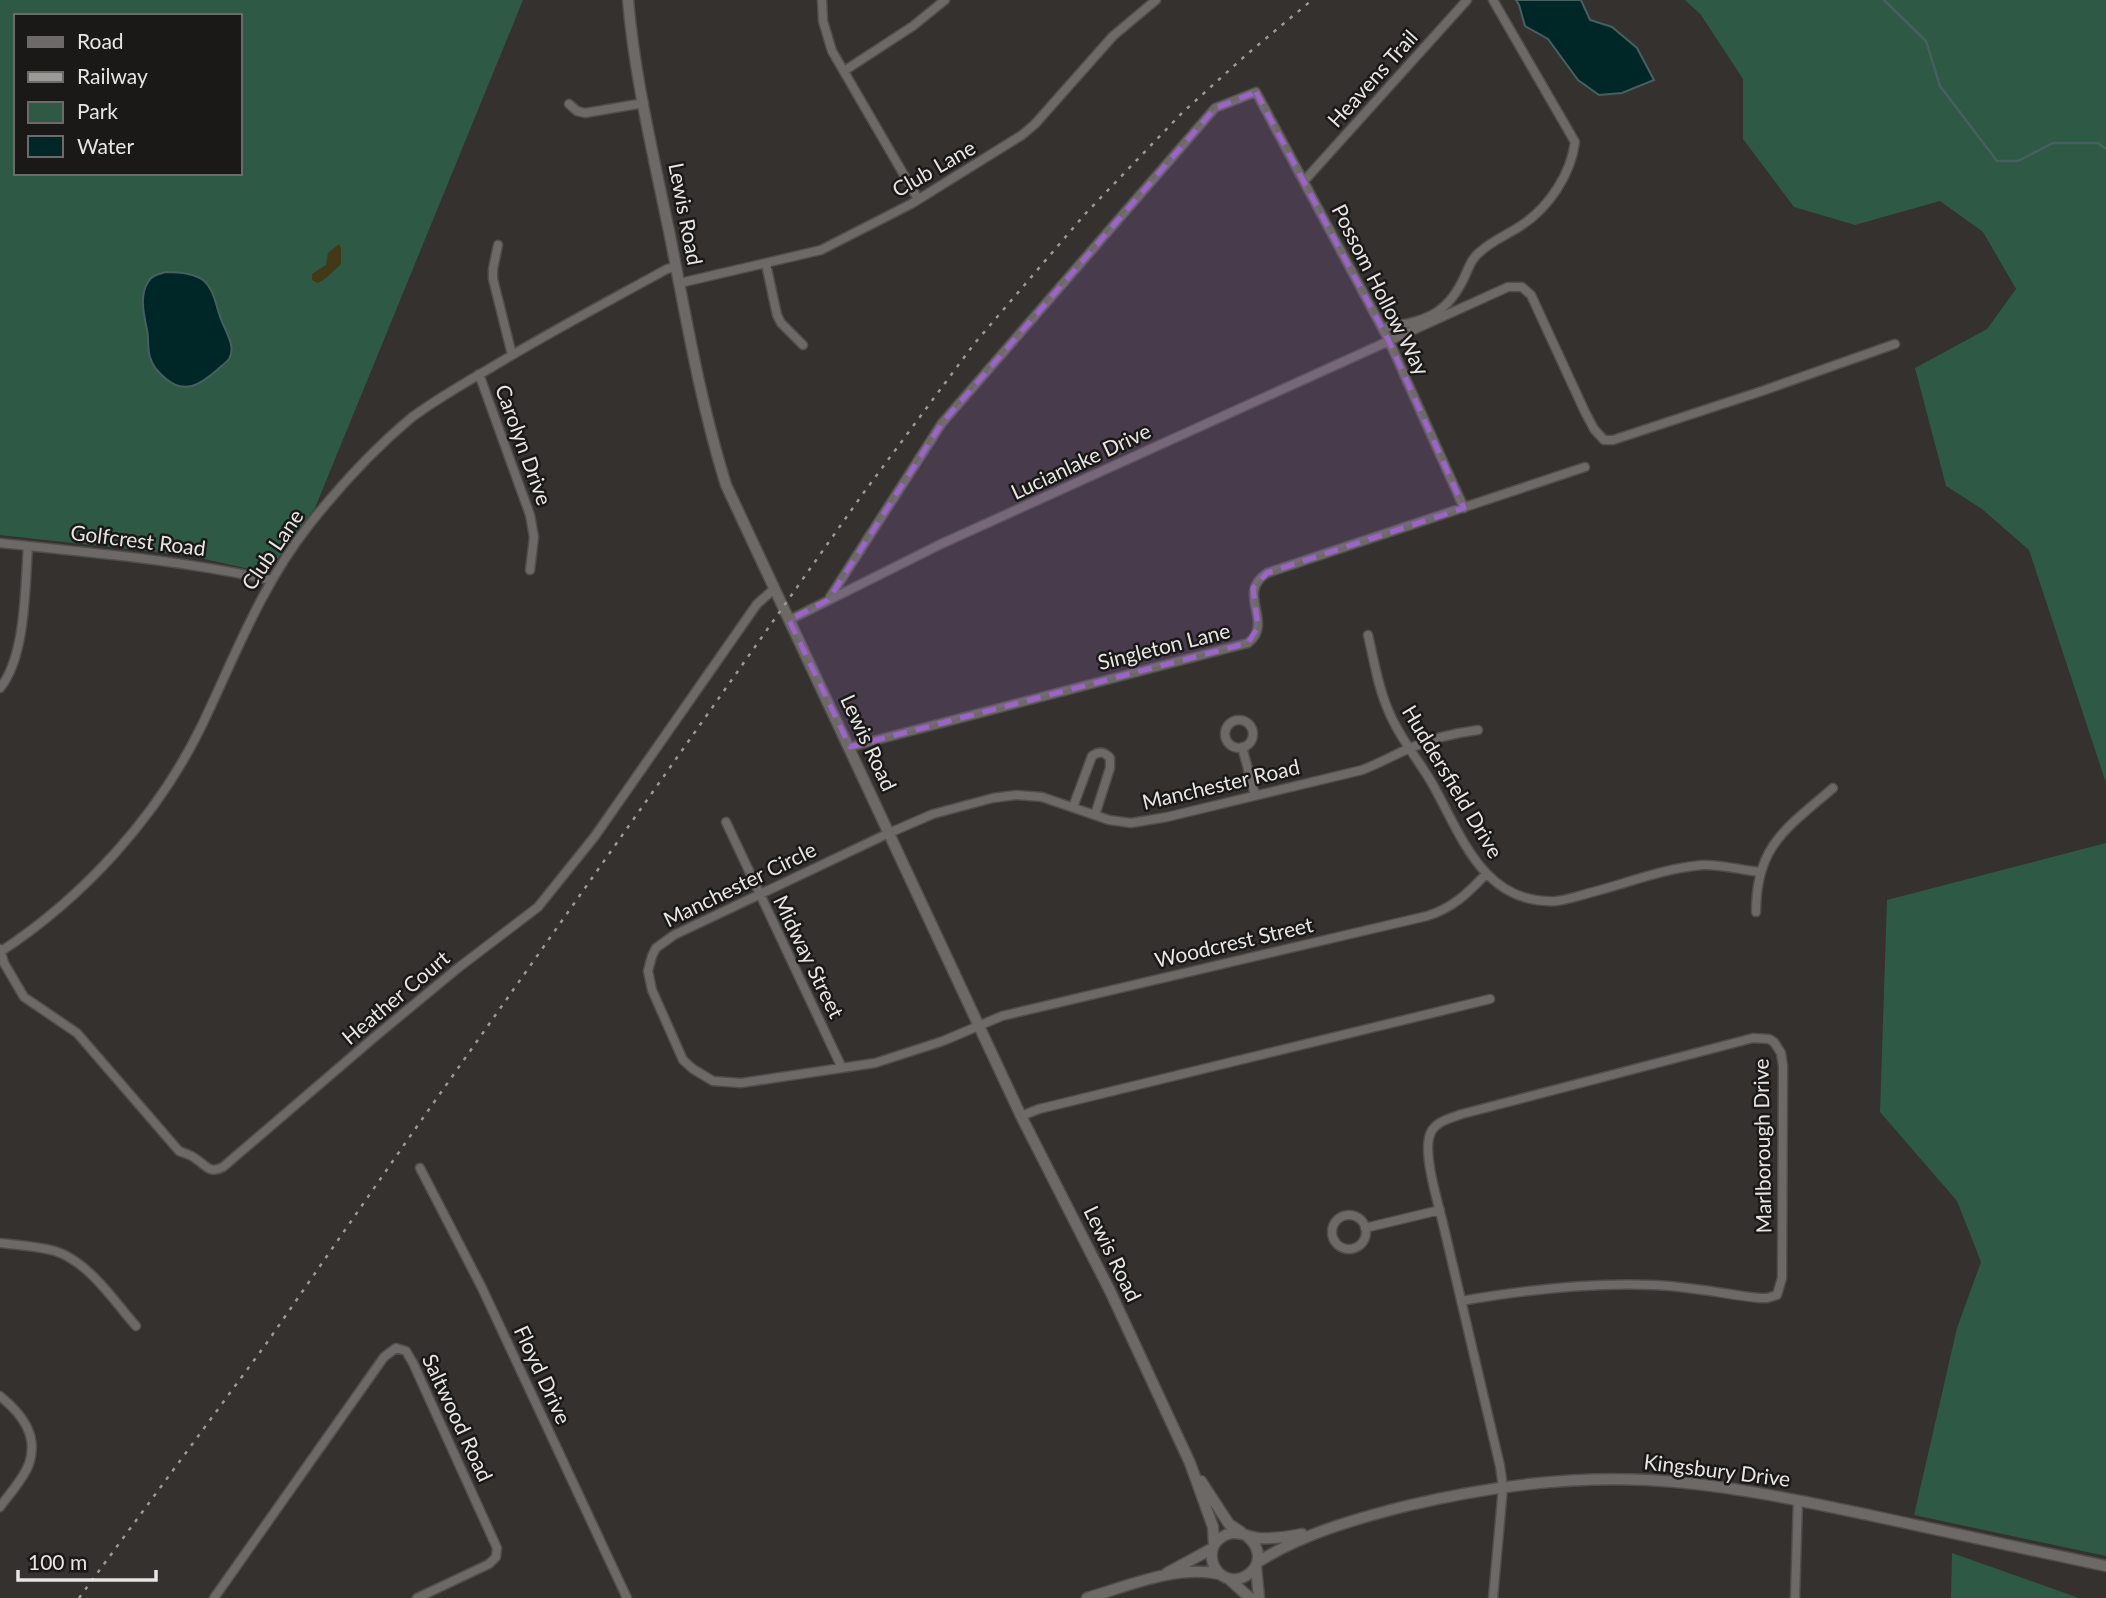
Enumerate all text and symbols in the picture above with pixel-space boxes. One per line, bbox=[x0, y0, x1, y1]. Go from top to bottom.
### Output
legend bbox=[14, 14, 242, 175]
street label: Heavens Trail bbox=[1322, 24, 1422, 132]
text: Road bbox=[77, 28, 124, 53]
text: Railway bbox=[77, 63, 148, 88]
text: Park bbox=[77, 98, 118, 123]
text: Water bbox=[77, 133, 134, 158]
street label: Club Lane bbox=[887, 134, 979, 201]
street label: Lewis Road bbox=[664, 160, 709, 267]
street label: Possom Hollow Way bbox=[1327, 200, 1435, 379]
street label: Carolyn Drive bbox=[491, 381, 558, 508]
street label: Lucianlake Drive bbox=[1007, 417, 1154, 504]
street label: Club Lane bbox=[236, 504, 308, 594]
street label: Golfcrest Road bbox=[69, 519, 207, 560]
street label: Singleton Lane bbox=[1095, 617, 1232, 674]
street label: Lewis Road bbox=[836, 690, 903, 795]
street label: Huddersfield Drive bbox=[1398, 700, 1509, 862]
street label: Manchester Road bbox=[1139, 753, 1302, 814]
street label: Manchester Circle bbox=[659, 836, 820, 931]
street label: Midway Street bbox=[769, 891, 850, 1022]
street label: Woodcrest Street bbox=[1152, 911, 1316, 972]
street label: Heather Court bbox=[336, 944, 454, 1049]
street label: Marlborough Drive bbox=[1747, 1058, 1776, 1234]
street label: Lewis Road bbox=[1079, 1201, 1147, 1305]
street label: Floyd Drive bbox=[510, 1321, 577, 1428]
street label: Saltwood Road bbox=[418, 1350, 499, 1485]
street label: Kingsbury Drive bbox=[1642, 1448, 1792, 1491]
scale bar bbox=[18, 1538, 156, 1582]
text: 100 m bbox=[28, 1549, 87, 1574]

